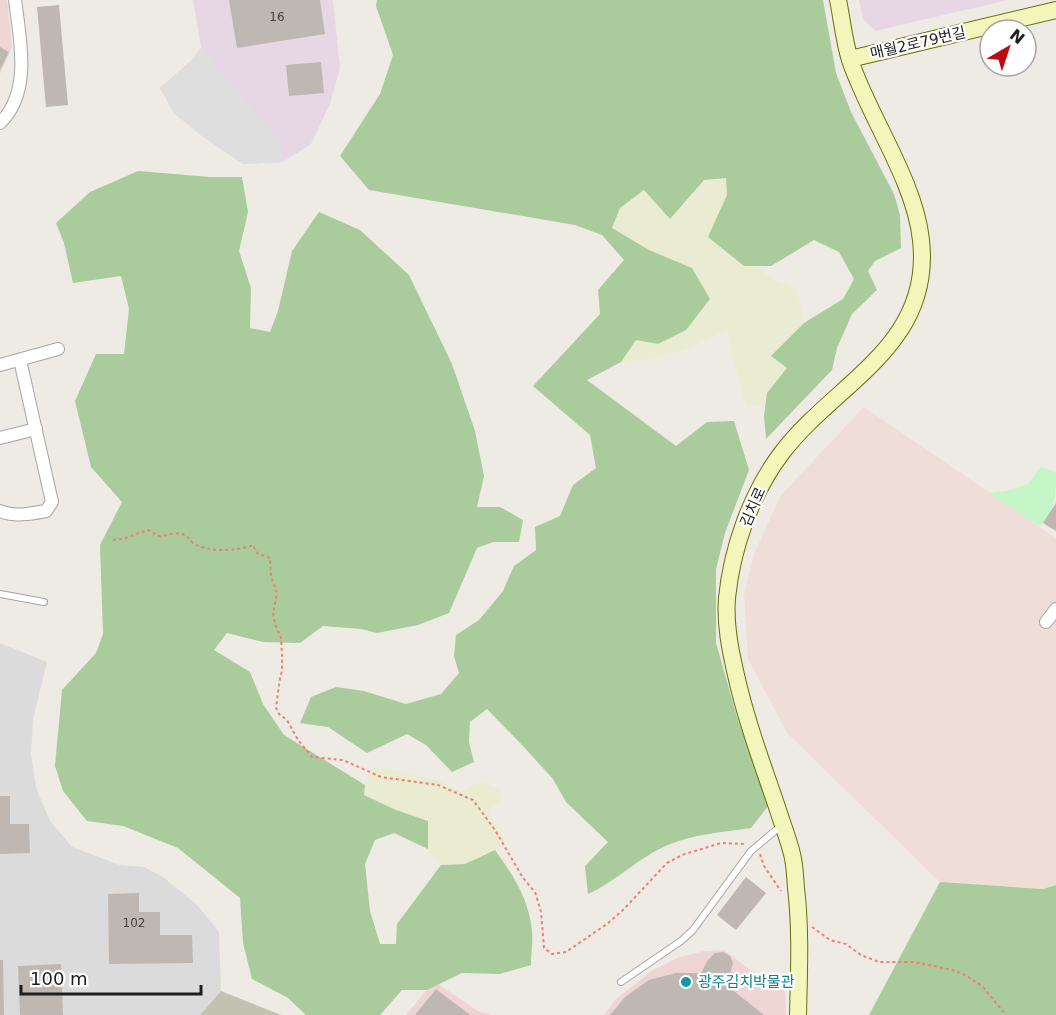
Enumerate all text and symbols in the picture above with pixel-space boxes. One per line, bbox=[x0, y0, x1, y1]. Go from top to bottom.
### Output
house number: 16 bbox=[269, 10, 285, 24]
north arrow bbox=[978, 18, 1038, 78]
street label: 매월2로79번길 bbox=[868, 23, 968, 63]
text: N bbox=[1006, 25, 1028, 48]
street label: 김치로 bbox=[736, 484, 770, 530]
house number: 102 bbox=[123, 916, 145, 930]
scale bar bbox=[21, 958, 201, 996]
text: 100 m bbox=[30, 968, 88, 989]
place label: 광주김치박물관 bbox=[698, 973, 795, 991]
marker: 광주김치박물관 bbox=[679, 975, 693, 989]

